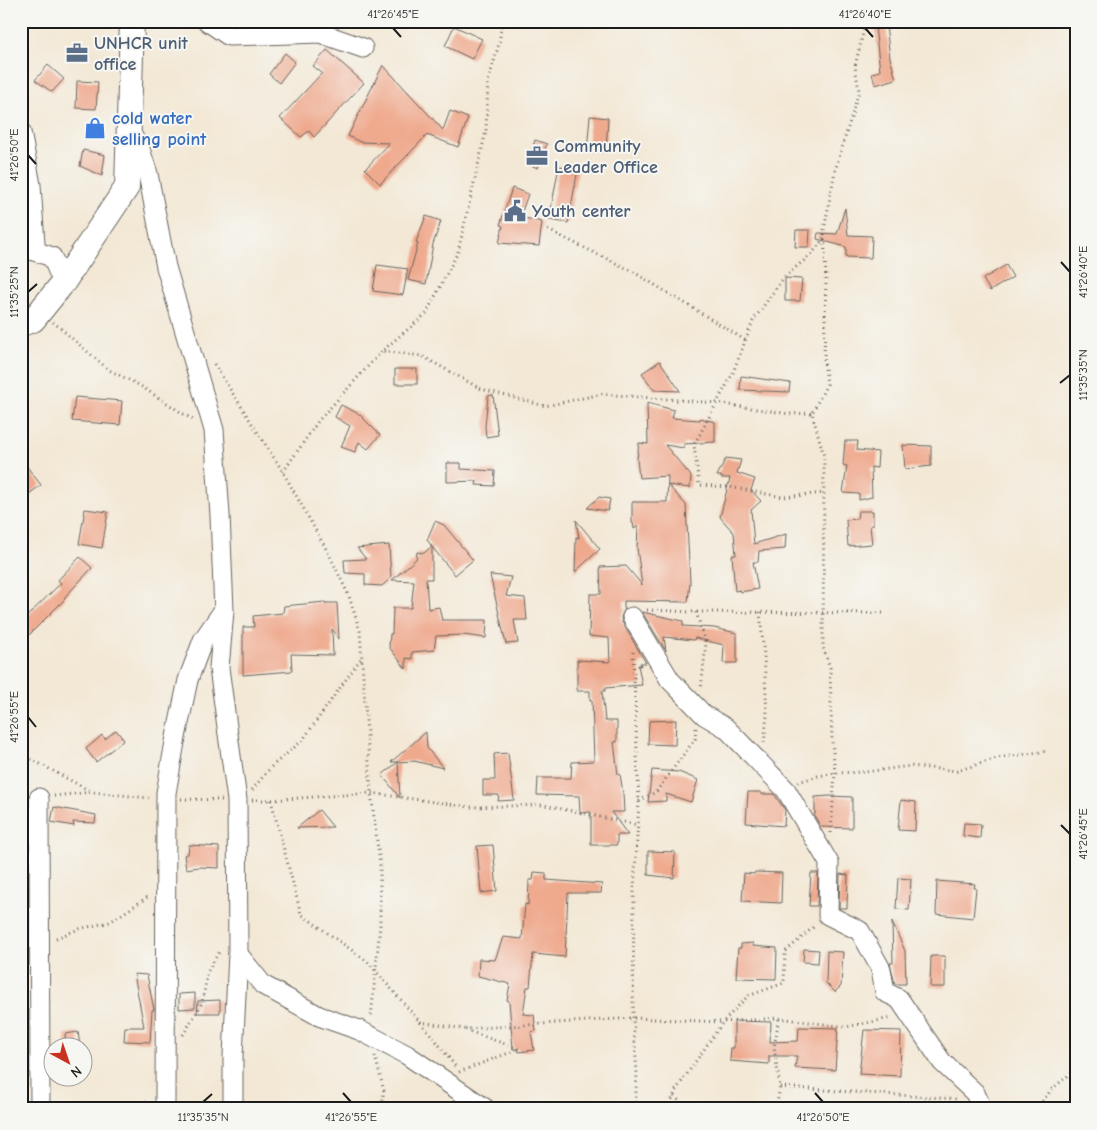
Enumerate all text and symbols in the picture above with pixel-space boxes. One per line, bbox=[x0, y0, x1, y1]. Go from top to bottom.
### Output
text: 41°26'45"E bbox=[367, 7, 419, 21]
text: 41°26'40"E bbox=[839, 7, 891, 21]
place label: UNHCR unit office bbox=[94, 33, 189, 75]
office icon: UNHCR unit office bbox=[64, 40, 90, 66]
place label: cold water selling point bbox=[112, 108, 207, 150]
shop icon: cold water selling point bbox=[82, 115, 108, 141]
text: 41°26'50"E bbox=[7, 128, 21, 182]
place label: Community Leader Office bbox=[554, 136, 658, 178]
office icon: Community Leader Office bbox=[524, 143, 550, 169]
public building icon: Youth center bbox=[502, 198, 528, 224]
place label: Youth center bbox=[532, 201, 631, 222]
text: 41°26'40"E bbox=[1076, 246, 1090, 298]
text: 11°35'25"N bbox=[7, 266, 21, 318]
text: 11°35'35"N bbox=[1076, 349, 1090, 401]
text: 41°26'55"E bbox=[7, 691, 21, 743]
text: 41°26'45"E bbox=[1076, 808, 1090, 860]
north arrow bbox=[42, 1038, 92, 1088]
text: N bbox=[67, 1062, 85, 1081]
text: 11°35'35"N bbox=[177, 1110, 229, 1124]
text: 41°26'55"E bbox=[325, 1110, 377, 1124]
text: 41°26'50"E bbox=[796, 1110, 850, 1124]

